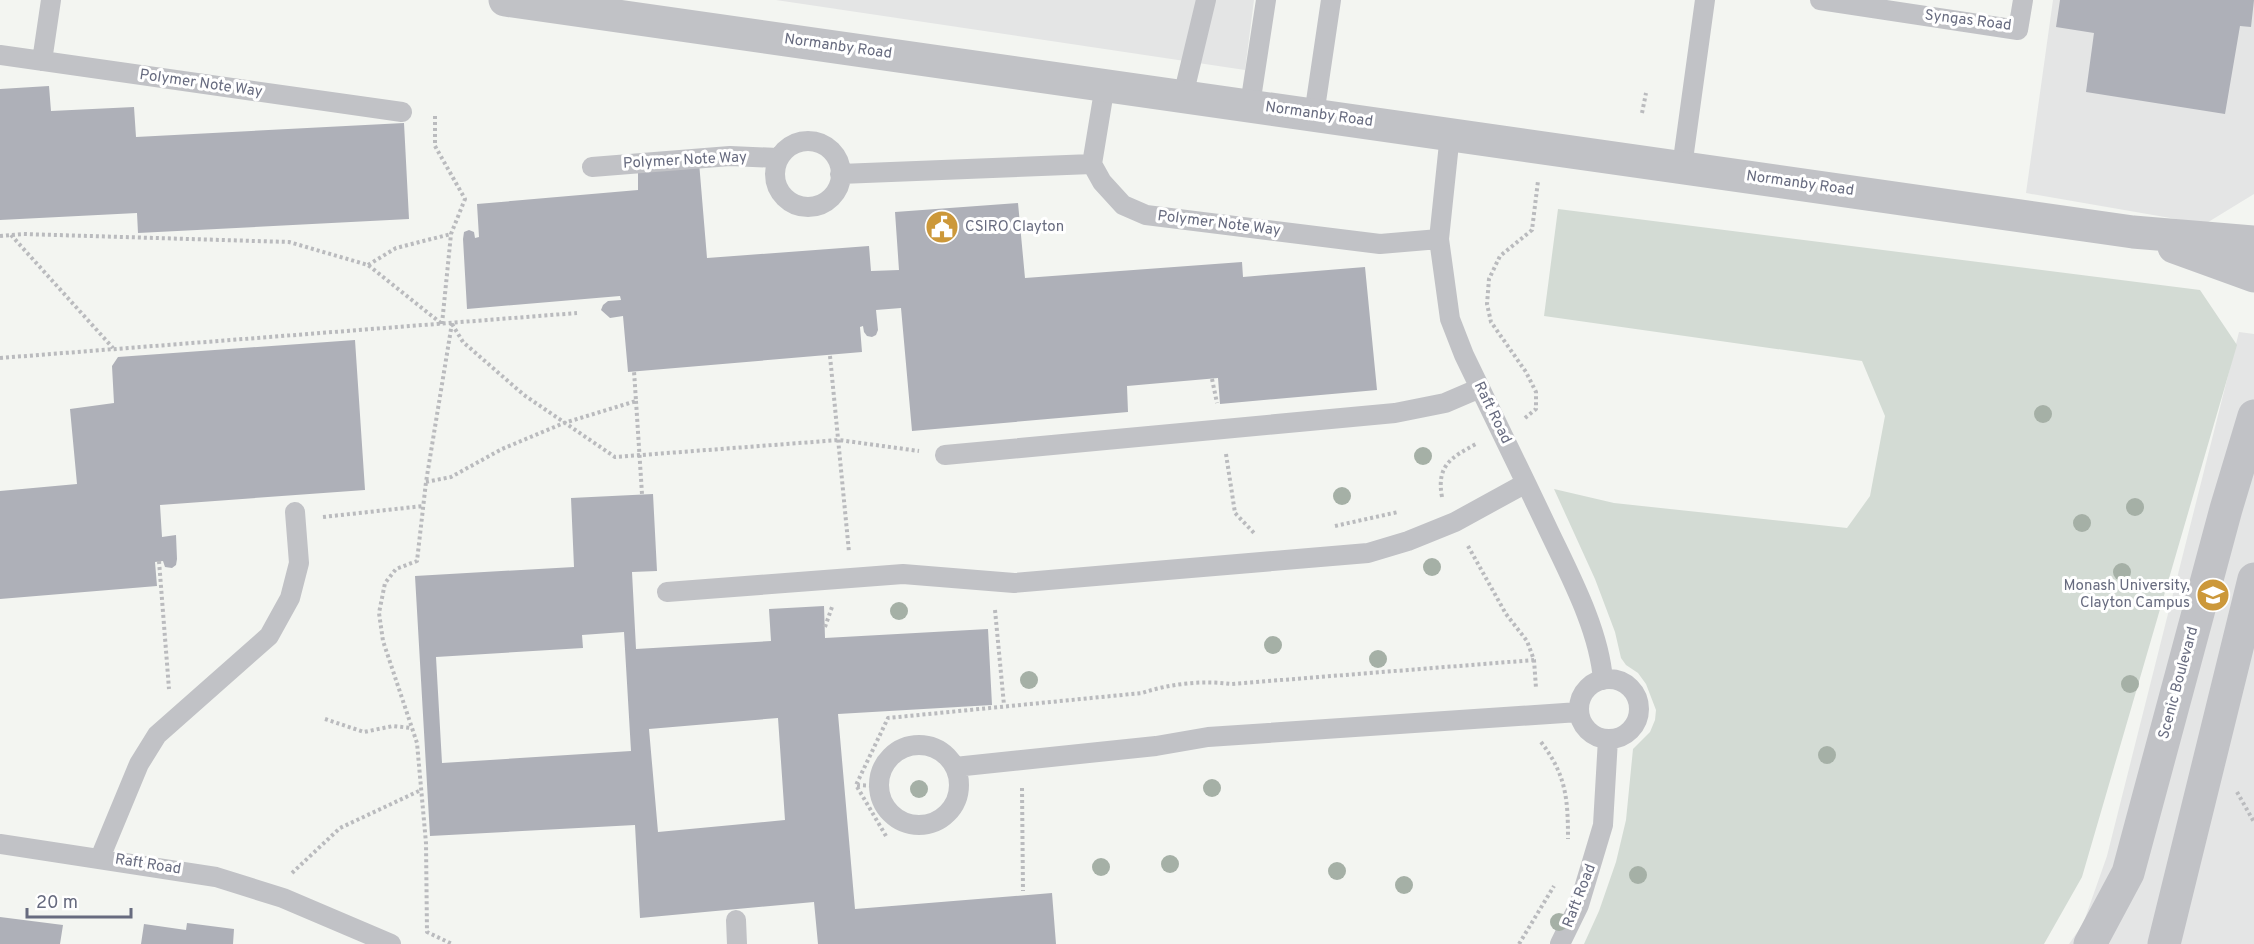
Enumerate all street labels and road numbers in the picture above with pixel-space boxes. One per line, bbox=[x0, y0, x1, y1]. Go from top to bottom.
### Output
street label: Syngas Road bbox=[1924, 6, 2012, 36]
street label: Normanby Road bbox=[783, 30, 893, 64]
street label: Polymer Note Way bbox=[138, 66, 264, 102]
street label: Normanby Road bbox=[1264, 98, 1374, 132]
street label: Polymer Note Way bbox=[623, 148, 748, 174]
street label: Normanby Road bbox=[1745, 167, 1855, 201]
street label: Polymer Note Way bbox=[1156, 207, 1282, 241]
street label: Raft Road bbox=[1469, 379, 1515, 447]
street label: Scenic Boulevard bbox=[2155, 625, 2203, 741]
street label: Raft Road bbox=[114, 850, 182, 880]
street label: Raft Road bbox=[1559, 861, 1601, 931]

